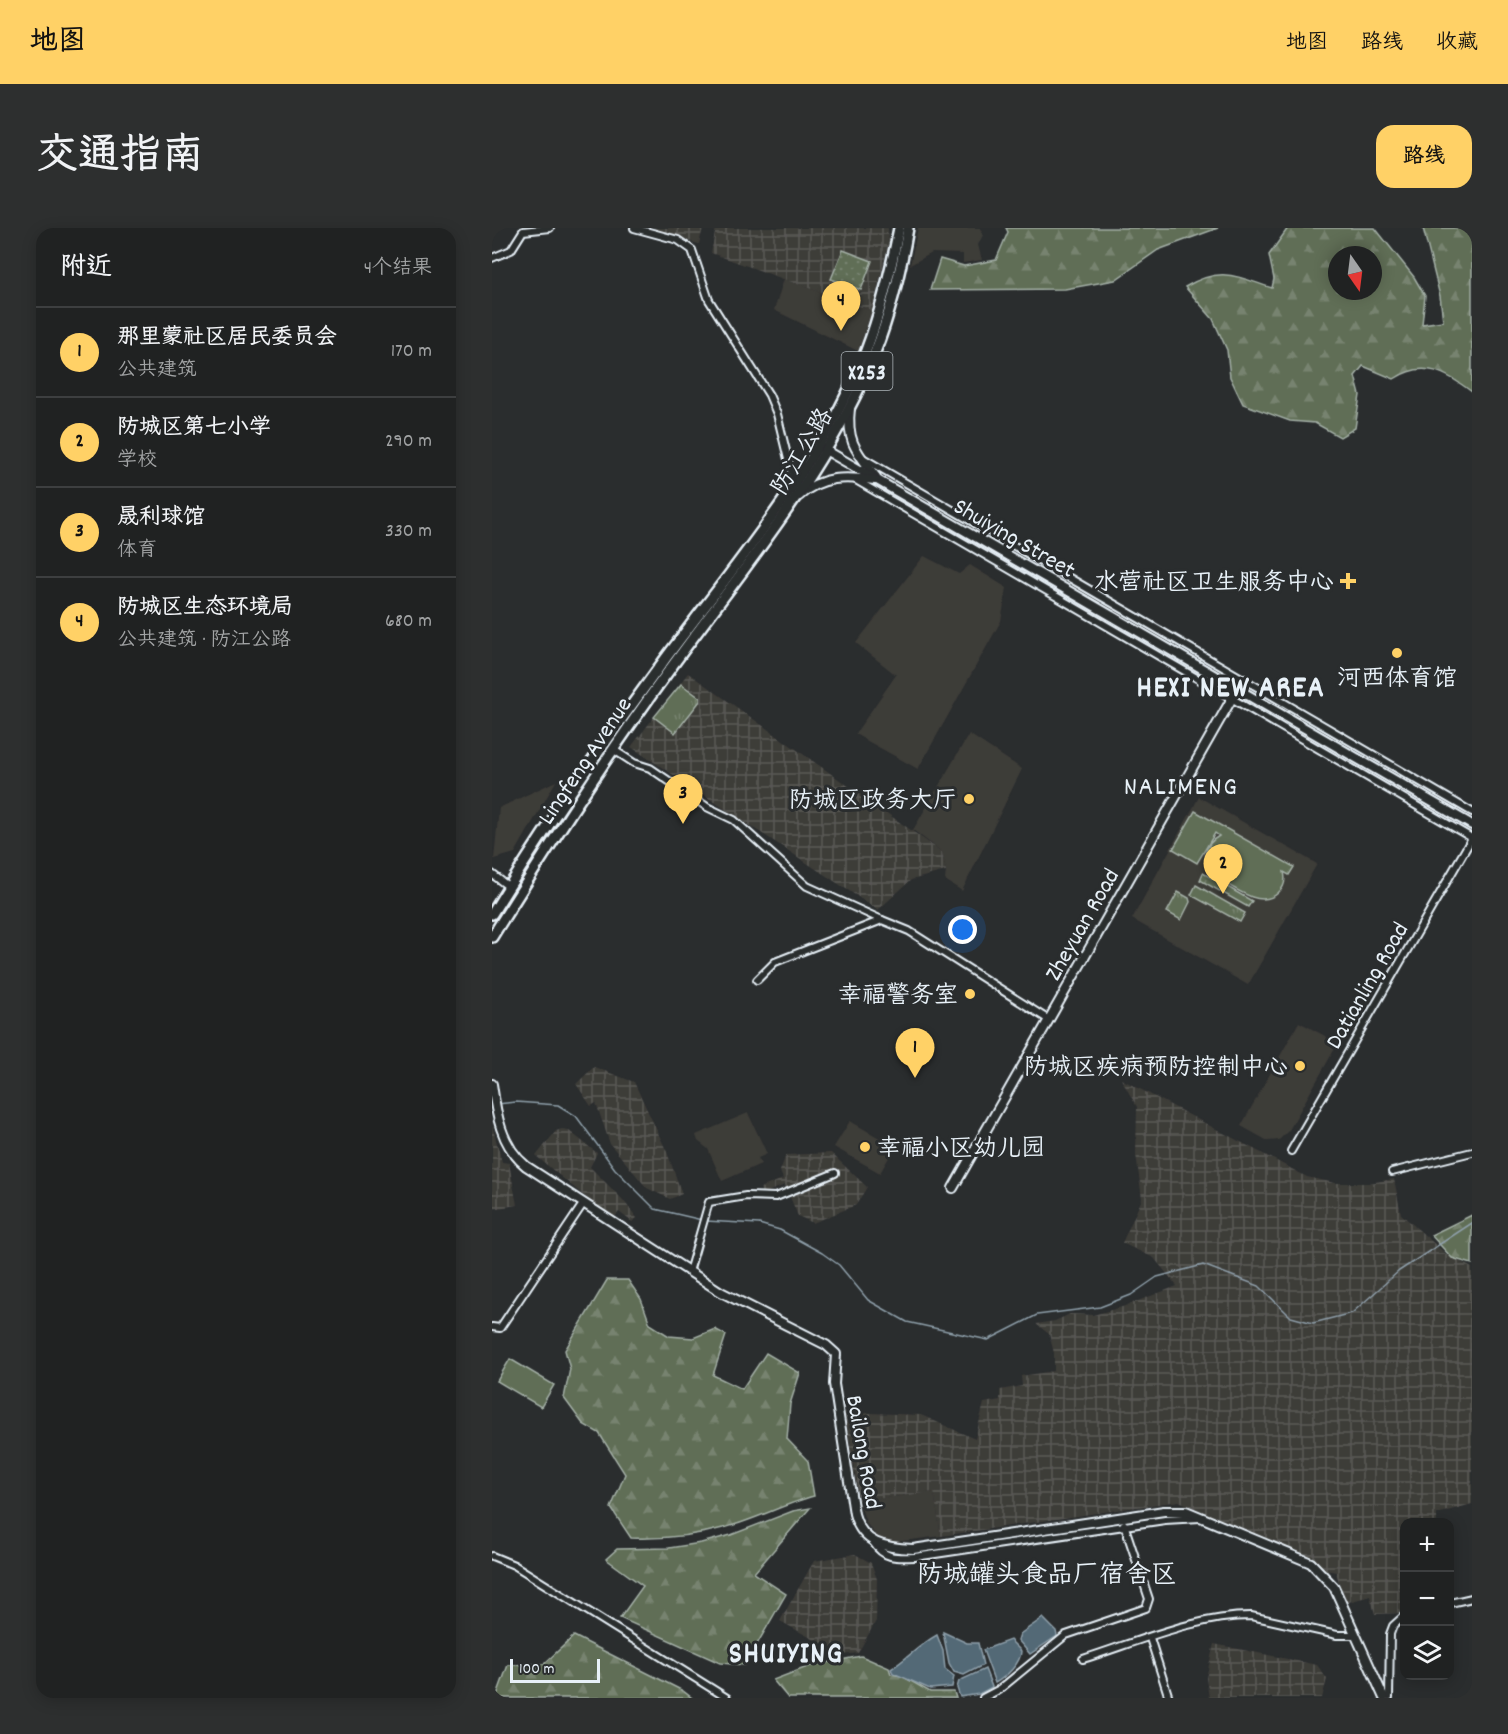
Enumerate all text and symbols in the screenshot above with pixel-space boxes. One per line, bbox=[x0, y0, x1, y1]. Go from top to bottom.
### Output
text: 地图 bbox=[30, 24, 86, 64]
text: 地图 bbox=[1286, 29, 1328, 59]
text: 路线 bbox=[1361, 29, 1403, 59]
text: 收藏 bbox=[1436, 29, 1478, 59]
button: 路线 bbox=[1376, 125, 1472, 188]
text: 交通指南 bbox=[36, 129, 204, 189]
north arrow bbox=[1328, 246, 1382, 300]
text: 附近 bbox=[60, 250, 112, 287]
text: 4个结果 bbox=[364, 255, 432, 283]
pin: 4 bbox=[822, 282, 860, 331]
text: 那里蒙社区居民委员会 bbox=[117, 323, 337, 354]
text: 1 bbox=[77, 338, 82, 366]
text: 170 m bbox=[391, 338, 432, 366]
road number: X253 bbox=[842, 352, 892, 390]
text: 公共建筑 bbox=[117, 357, 197, 385]
street label: 防江公路 bbox=[764, 403, 843, 502]
text: 防城区第七小学 bbox=[117, 413, 271, 444]
text: 2 bbox=[75, 428, 84, 456]
text: 290 m bbox=[385, 428, 432, 456]
text: 学校 bbox=[117, 447, 157, 475]
street label: Shuiying Street bbox=[946, 491, 1081, 588]
text: 晟利球馆 bbox=[117, 503, 205, 534]
text: 3 bbox=[75, 518, 84, 546]
text: 330 m bbox=[385, 518, 432, 546]
text: 体育 bbox=[117, 537, 157, 565]
place label: 水营社区卫生服务中心 bbox=[1094, 567, 1334, 601]
marker: 水营社区卫生服务中心 bbox=[1339, 572, 1357, 590]
text: 防城区生态环境局 bbox=[117, 593, 293, 624]
text: 4 bbox=[75, 608, 84, 636]
text: 680 m bbox=[385, 608, 432, 636]
text: 公共建筑 · 防江公路 bbox=[117, 627, 291, 655]
marker: 河西体育馆 bbox=[1390, 646, 1404, 660]
place label: 河西体育馆 bbox=[1337, 663, 1457, 697]
district label: HEXI NEW AREA bbox=[1137, 669, 1325, 712]
street label: Lingfeng Avenue bbox=[531, 691, 642, 832]
district label: NALIMENG bbox=[1124, 769, 1238, 808]
pin: 3 bbox=[664, 774, 702, 824]
place label: 防城区政务大厅 bbox=[789, 785, 957, 819]
marker: 防城区政务大厅 bbox=[962, 792, 976, 806]
pin: 2 bbox=[1204, 844, 1242, 894]
street label: Zheyuan Road bbox=[1038, 863, 1130, 988]
your location bbox=[948, 915, 977, 944]
street label: Datianling Road bbox=[1319, 917, 1419, 1056]
place label: 幸福警务室 bbox=[838, 980, 958, 1014]
marker: 幸福警务室 bbox=[963, 987, 977, 1001]
pin: 1 bbox=[896, 1028, 934, 1078]
place label: 防城区疾病预防控制中心 bbox=[1024, 1052, 1288, 1086]
marker: 防城区疾病预防控制中心 bbox=[1293, 1059, 1307, 1073]
place label: 幸福小区幼儿园 bbox=[877, 1133, 1045, 1167]
marker: 幸福小区幼儿园 bbox=[858, 1140, 872, 1154]
street label: Bailong Road bbox=[835, 1393, 889, 1512]
map controls bbox=[1400, 1518, 1454, 1680]
button: + bbox=[1400, 1518, 1454, 1572]
district label: 防城罐头食品厂宿舍区 bbox=[917, 1558, 1177, 1595]
button: − bbox=[1400, 1572, 1454, 1626]
button: layers bbox=[1400, 1626, 1454, 1680]
district label: SHUIYING bbox=[729, 1635, 843, 1678]
scale bar bbox=[510, 1656, 600, 1684]
text: 100 m bbox=[519, 1658, 555, 1681]

